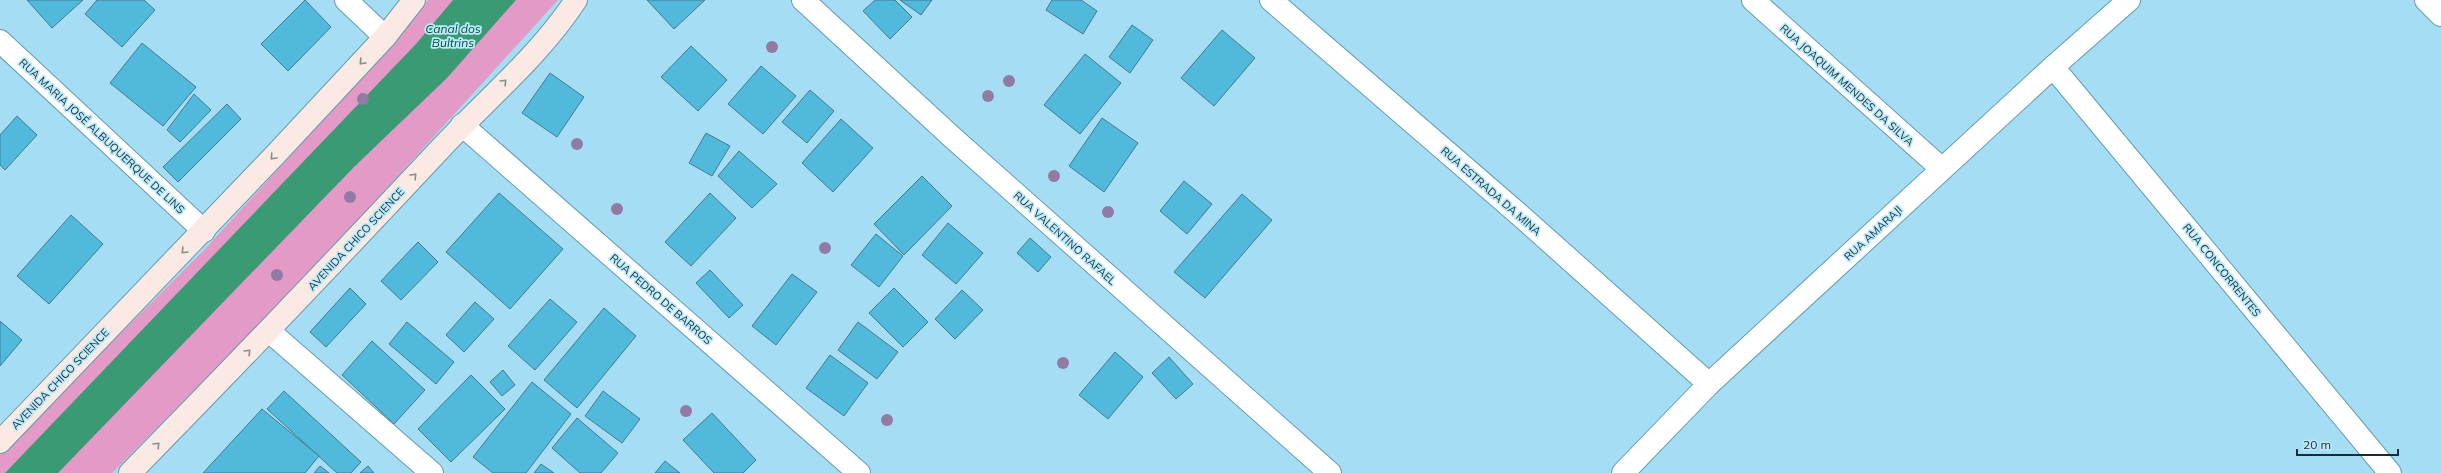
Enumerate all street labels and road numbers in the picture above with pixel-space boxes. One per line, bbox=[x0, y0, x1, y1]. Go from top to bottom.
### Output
street label: RUA JOAQUIM MENDES DA SILVA bbox=[1777, 21, 1917, 149]
street label: RUA MARIA JOSÉ ALBUQUERQUE DE LINS bbox=[16, 55, 188, 217]
street label: RUA ESTRADA DA MINA bbox=[1438, 144, 1544, 238]
street label: AVENIDA CHICO SCIENCE bbox=[305, 185, 407, 293]
street label: RUA VALENTINO RAFAEL bbox=[1011, 188, 1119, 288]
street label: RUA AMARAJI bbox=[1841, 203, 1905, 263]
street label: RUA CONCORRENTES bbox=[2180, 220, 2264, 320]
street label: RUA PEDRO DE BARROS bbox=[607, 251, 715, 347]
street label: AVENIDA CHICO SCIENCE bbox=[8, 326, 112, 432]

